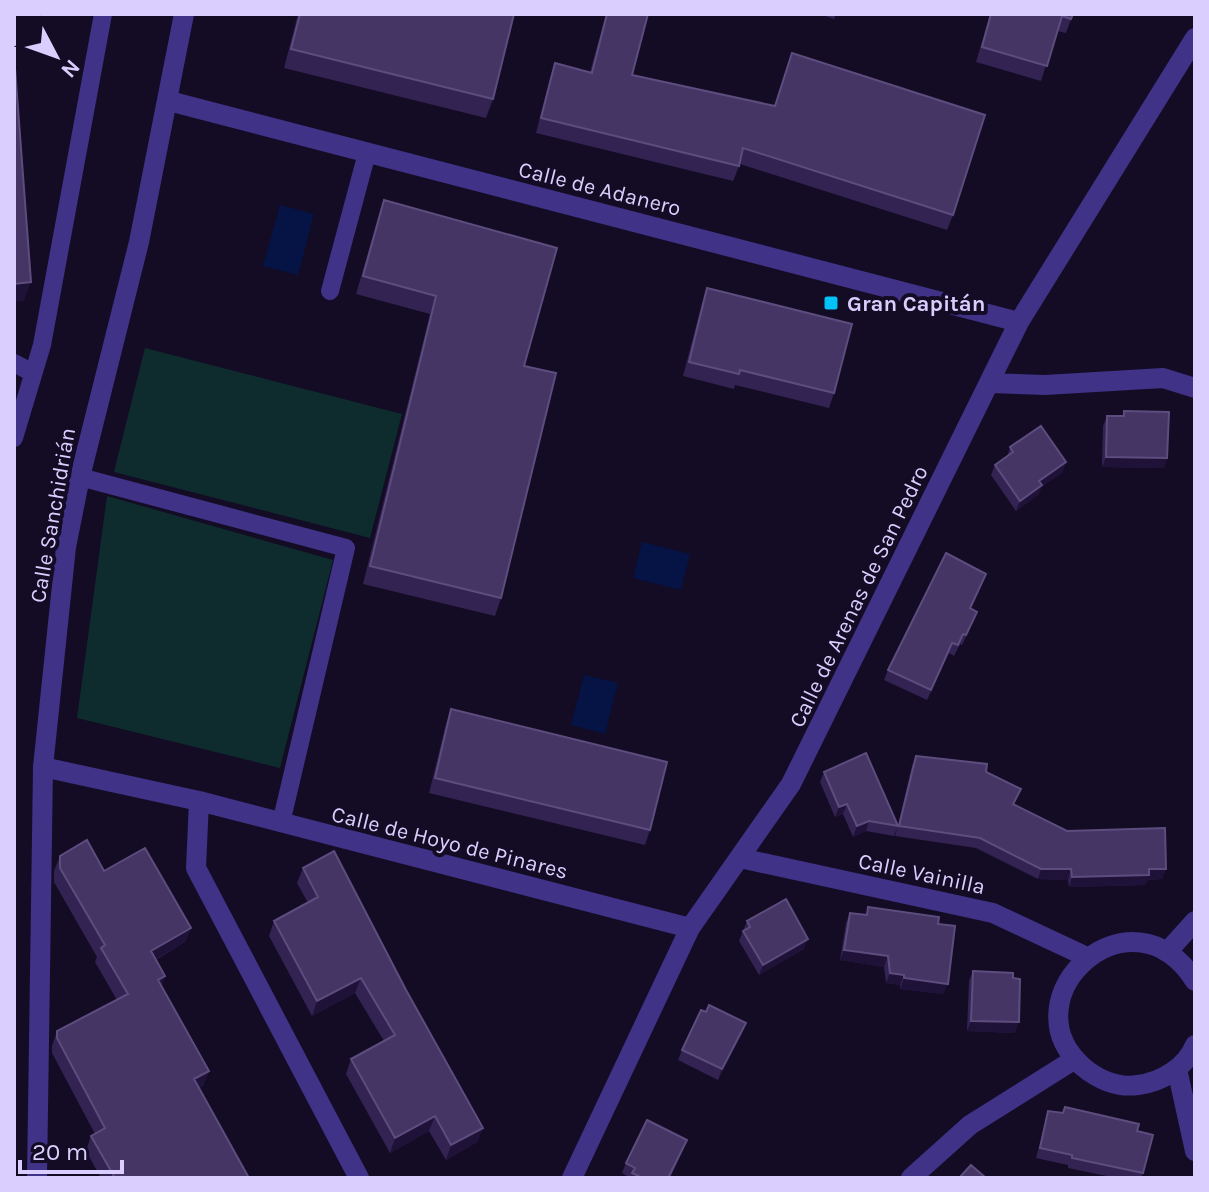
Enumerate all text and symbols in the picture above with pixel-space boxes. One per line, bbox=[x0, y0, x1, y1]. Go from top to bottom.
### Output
north arrow bbox=[16, 16, 96, 96]
text: N bbox=[55, 54, 85, 83]
street label: Calle de Adanero bbox=[516, 156, 684, 222]
place label: Gran Capitán bbox=[847, 291, 985, 317]
marker: Gran Capitán bbox=[822, 294, 840, 312]
street label: Calle Sanchidrián bbox=[25, 426, 81, 605]
street label: Calle de Arenas de San Pedro bbox=[784, 461, 934, 732]
street label: Calle de Hoyo de Pinares bbox=[329, 801, 571, 885]
street label: Calle Vainilla bbox=[856, 848, 988, 900]
scale bar bbox=[20, 1124, 122, 1174]
text: 20 m bbox=[32, 1138, 88, 1166]

